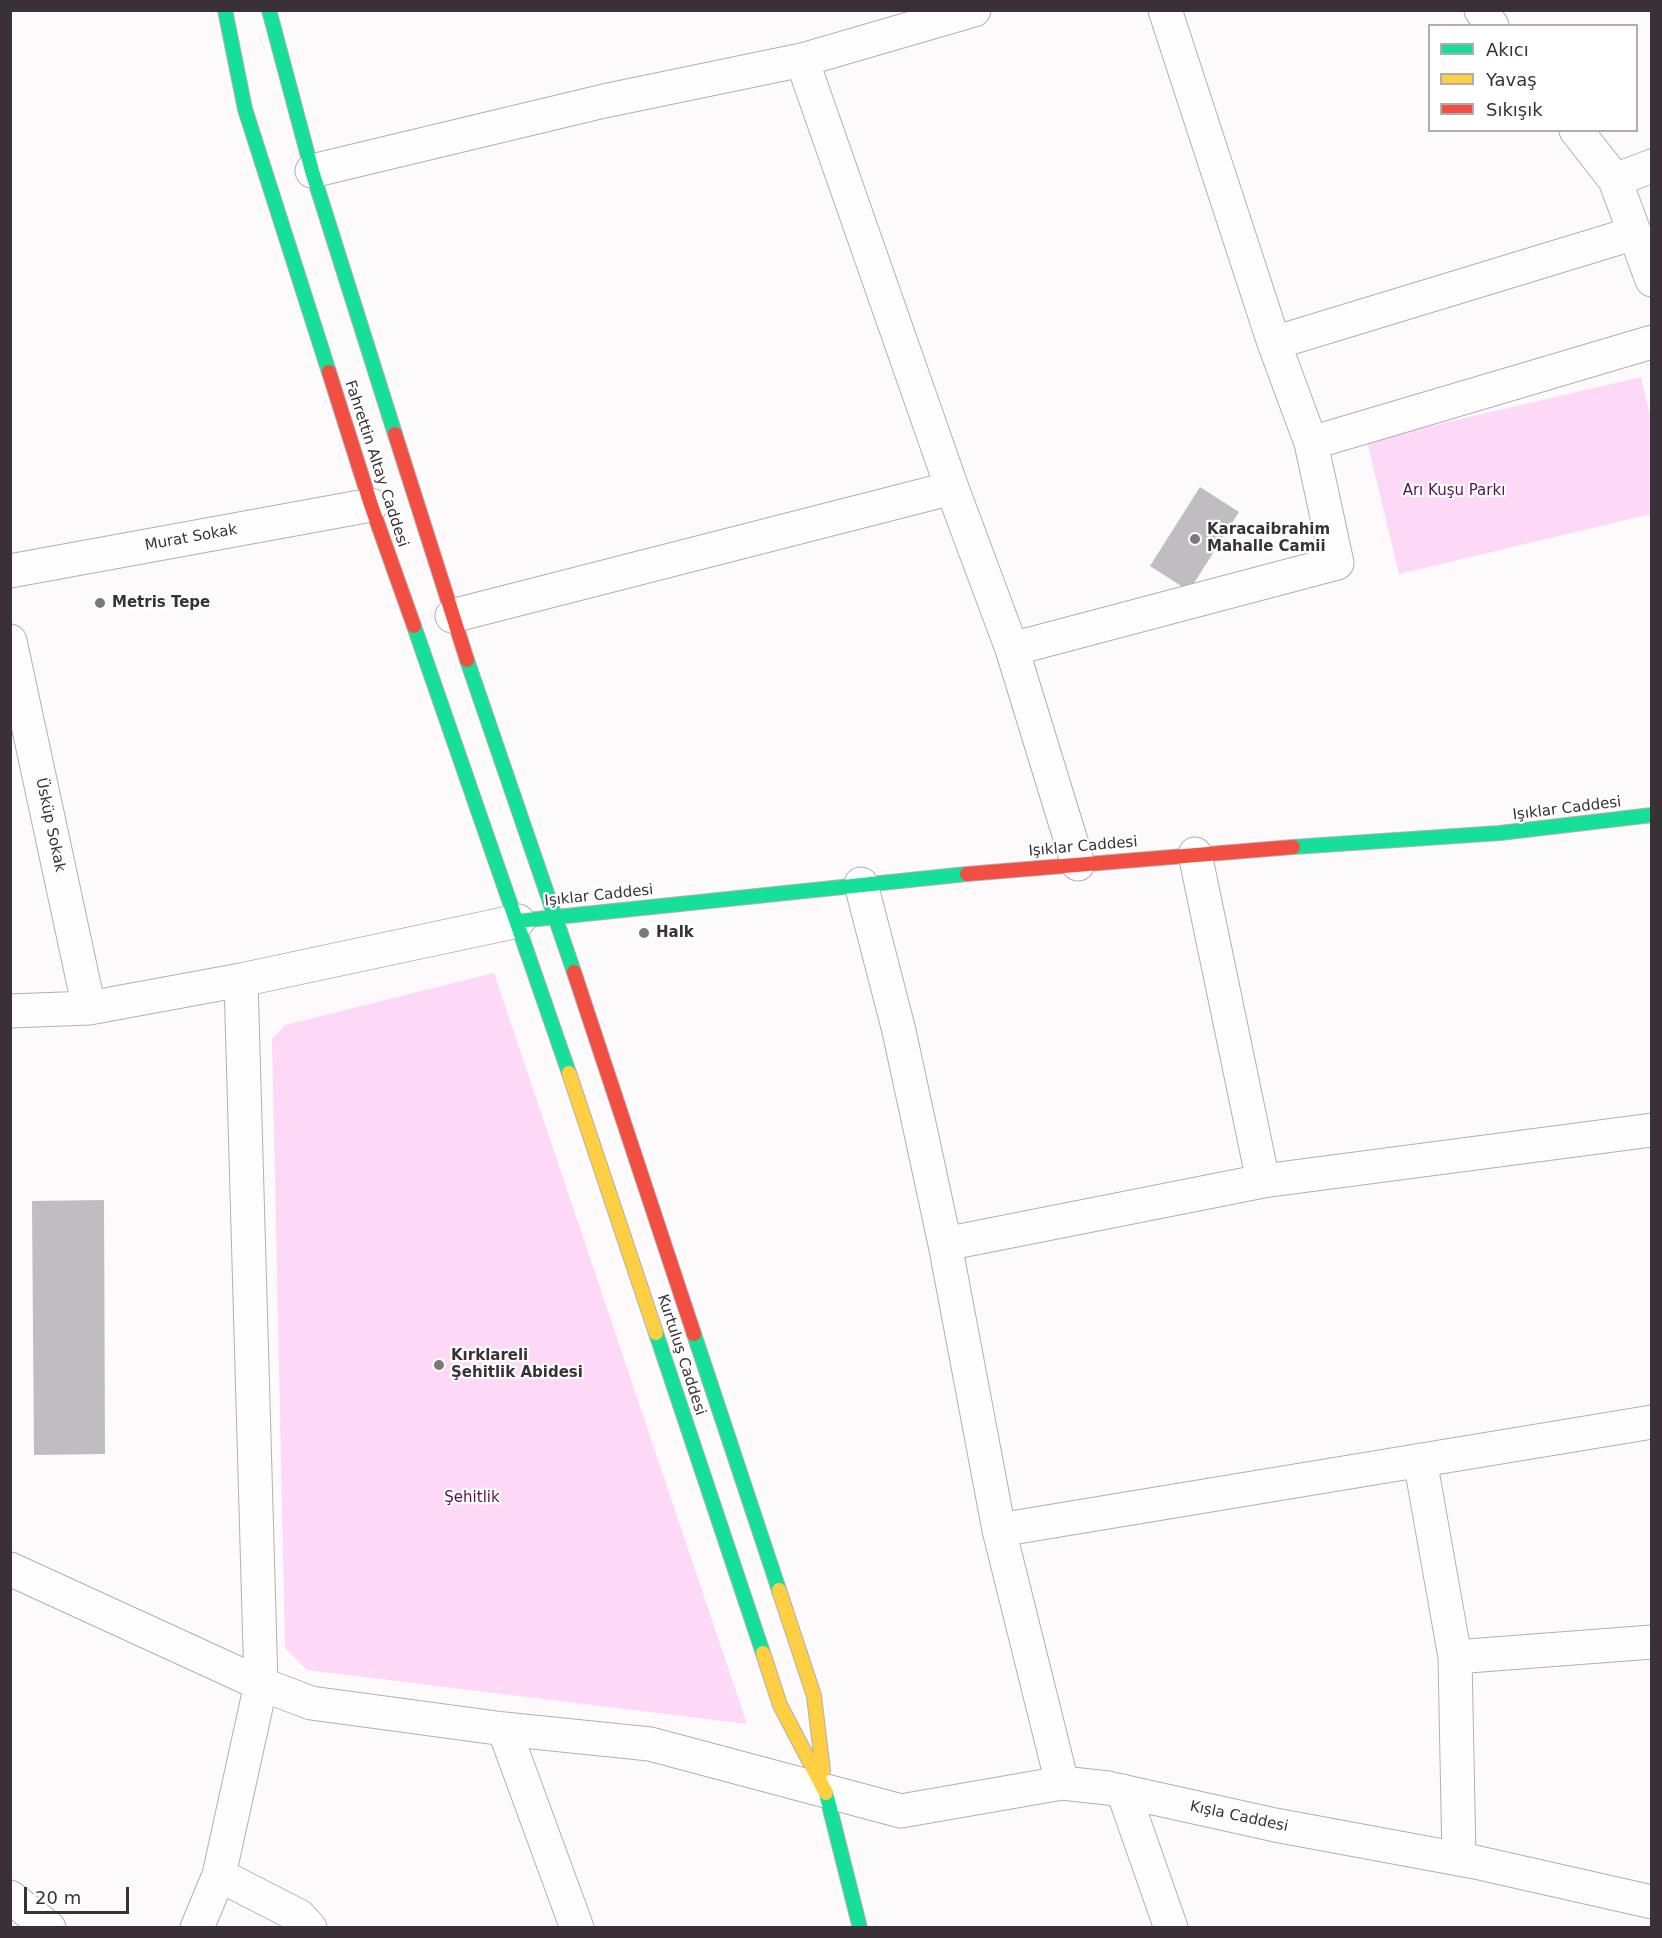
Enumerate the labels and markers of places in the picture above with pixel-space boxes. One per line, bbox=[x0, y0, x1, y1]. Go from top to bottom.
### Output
place label: Karacaibrahim Mahalle Camii bbox=[1207, 521, 1330, 556]
marker: Karacaibrahim Mahalle Camii bbox=[1188, 532, 1202, 546]
place label: Metris Tepe bbox=[112, 594, 210, 612]
marker: Metris Tepe bbox=[93, 596, 107, 610]
place label: Halk bbox=[656, 924, 694, 942]
marker: Halk bbox=[637, 926, 651, 940]
place label: Kırklareli Şehitlik Abidesi bbox=[451, 1347, 583, 1382]
marker: Kırklareli Şehitlik Abidesi bbox=[432, 1358, 446, 1372]

